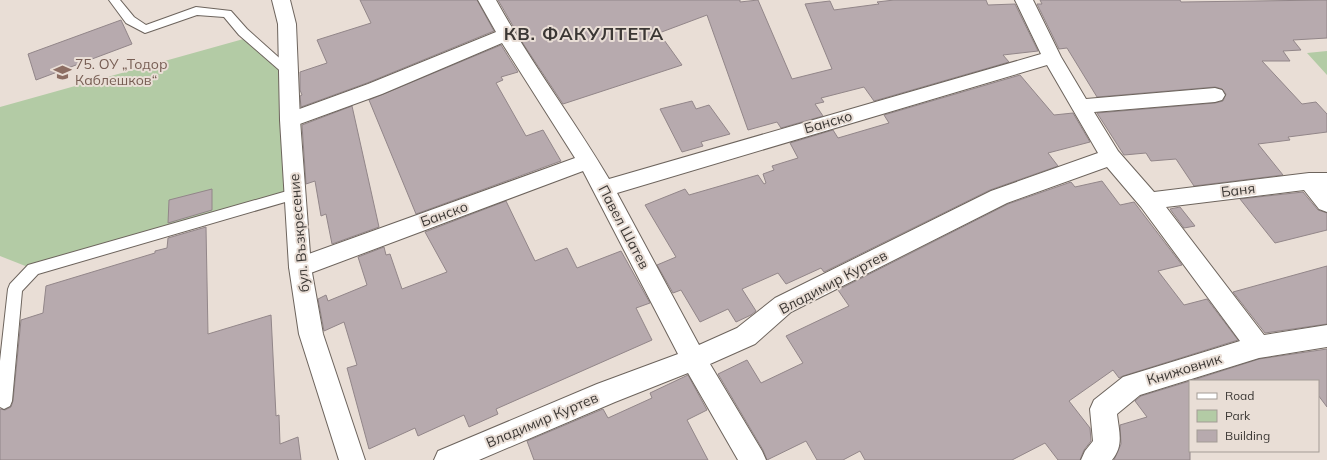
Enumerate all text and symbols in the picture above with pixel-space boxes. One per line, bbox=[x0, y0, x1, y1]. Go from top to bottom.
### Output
district label: КВ. ФАКУЛТЕТА bbox=[504, 22, 664, 45]
place label: 75. ОУ „Тодор Каблешков“ bbox=[75, 55, 168, 89]
school or university icon: 75. ОУ „Тодор Каблешков“ bbox=[52, 62, 72, 82]
street label: Банско bbox=[802, 107, 854, 137]
street label: бул. Възкресение bbox=[285, 173, 313, 293]
street label: Баня bbox=[1220, 179, 1256, 201]
street label: Павел Шатев bbox=[594, 182, 654, 272]
street label: Банско bbox=[418, 197, 470, 231]
street label: Владимир Куртев bbox=[776, 246, 890, 318]
street label: Книжовник bbox=[1144, 349, 1224, 389]
legend bbox=[1189, 380, 1319, 452]
street label: Владимир Куртев bbox=[483, 388, 601, 452]
text: Road bbox=[1225, 388, 1254, 403]
text: Park bbox=[1225, 408, 1251, 423]
text: Building bbox=[1225, 428, 1270, 443]

